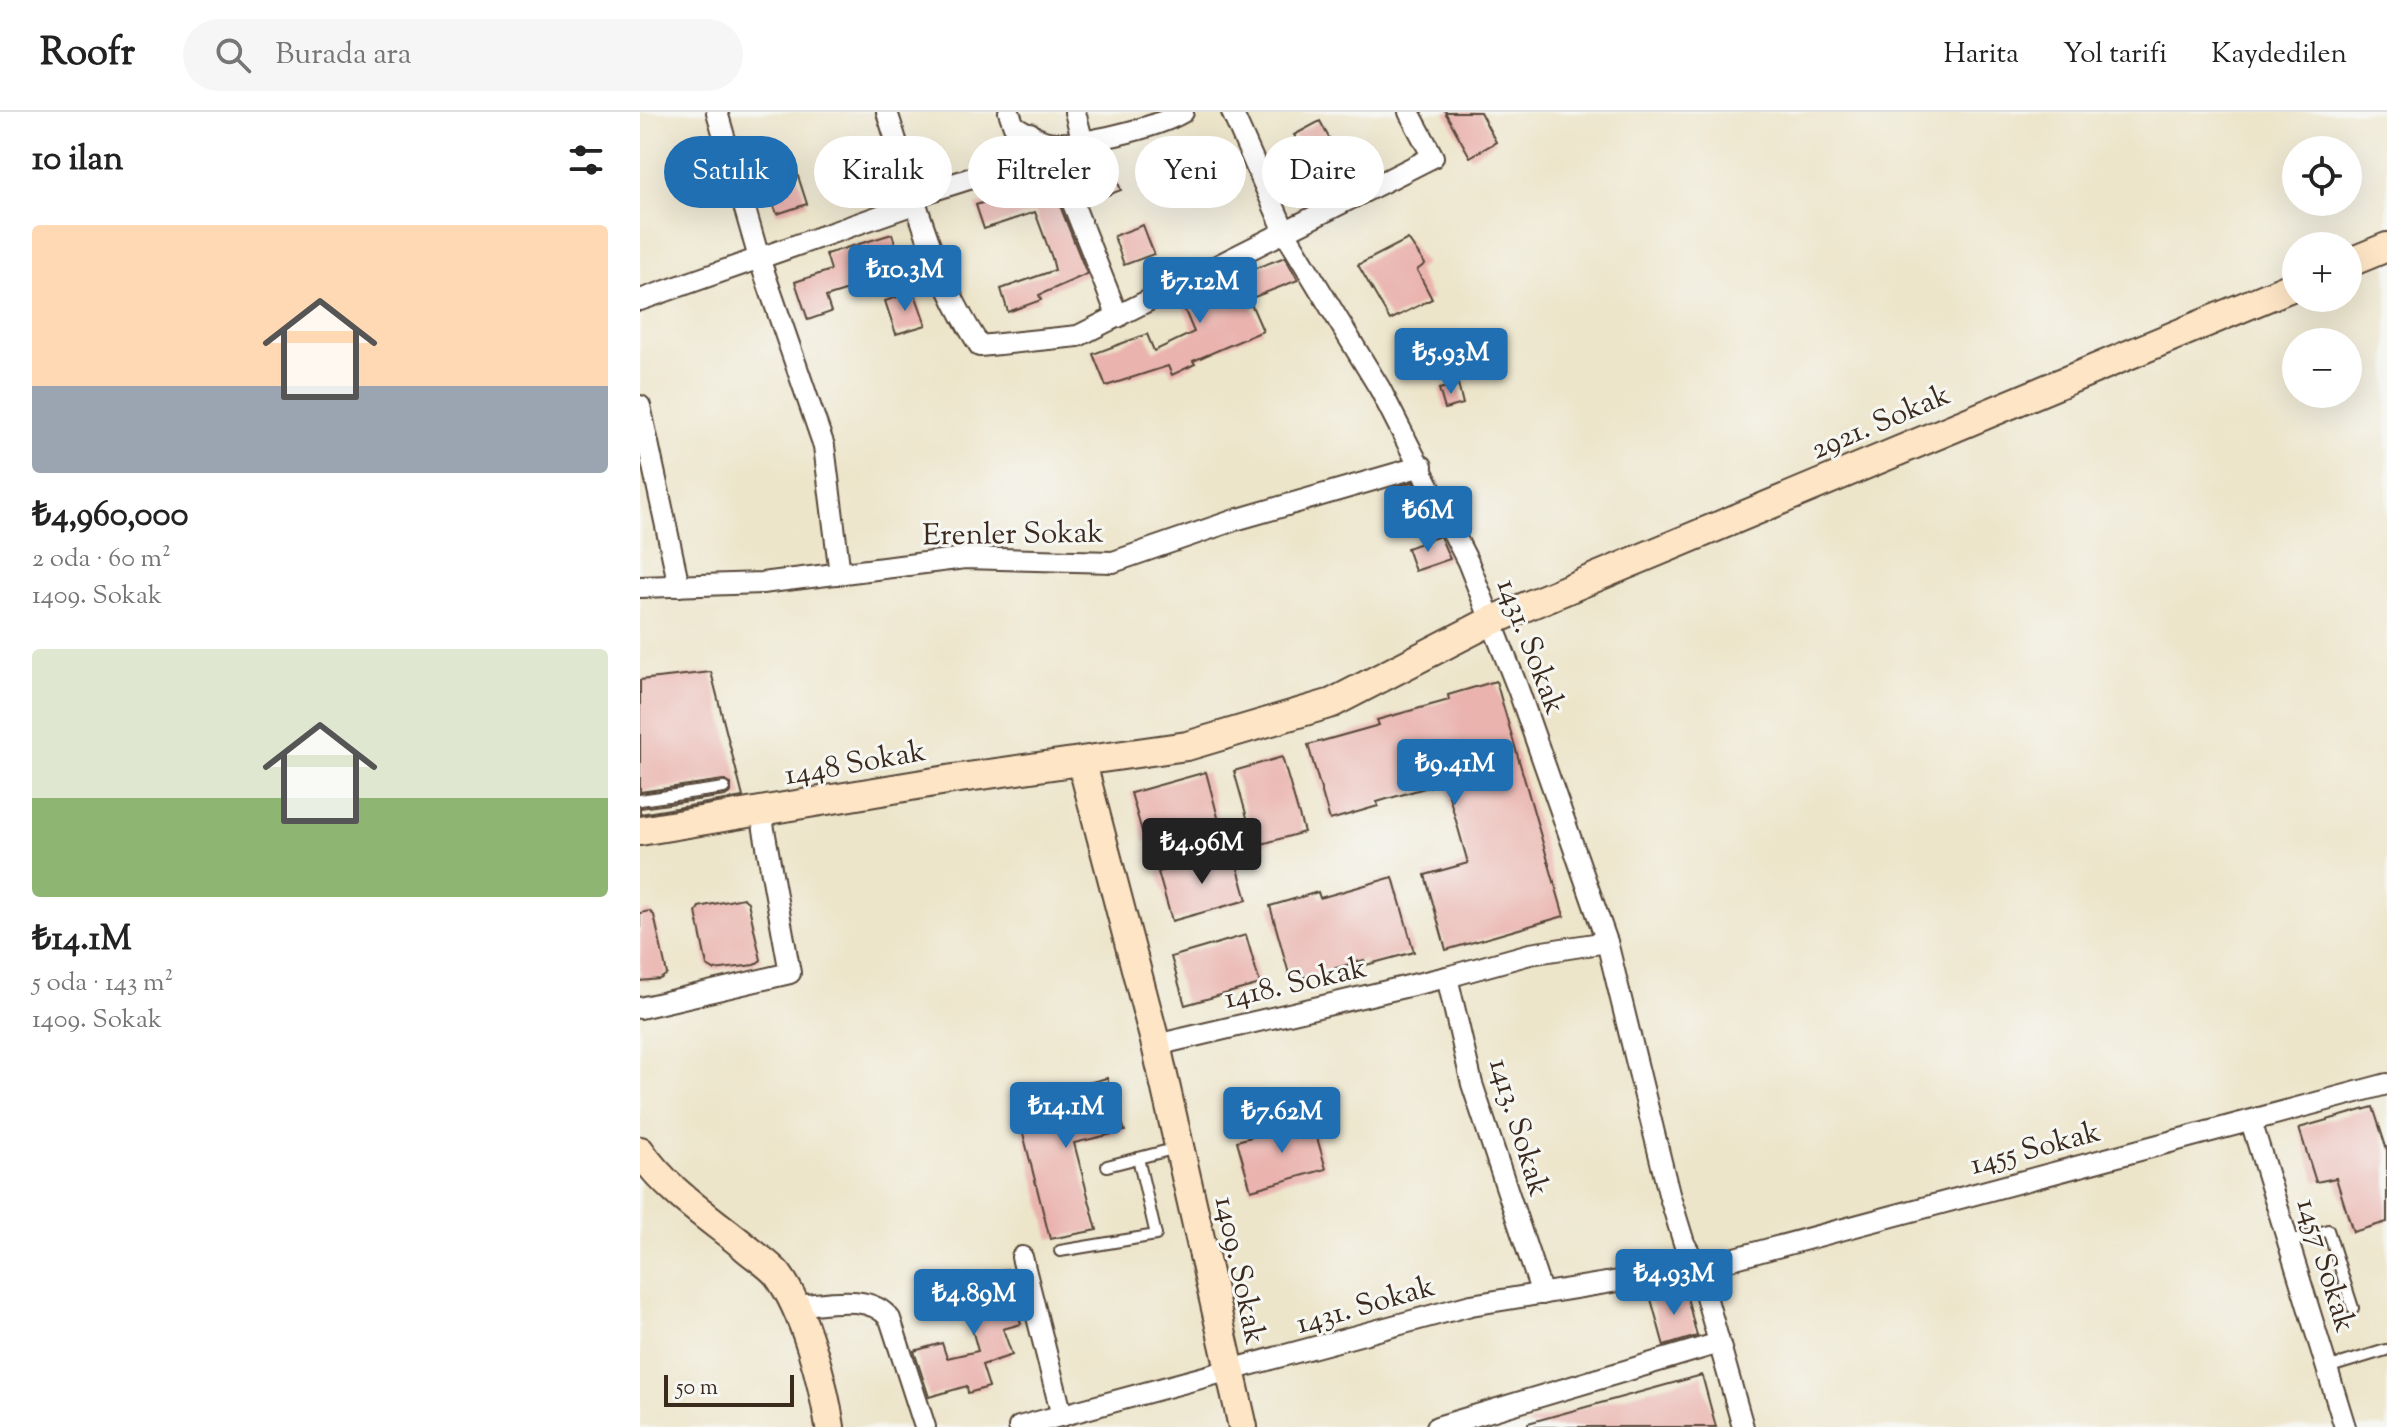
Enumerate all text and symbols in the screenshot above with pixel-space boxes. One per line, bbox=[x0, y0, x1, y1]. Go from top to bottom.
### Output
search box bbox=[183, 19, 743, 91]
text: Roofr bbox=[40, 28, 135, 82]
icon: search bbox=[211, 33, 255, 77]
text: Burada ara bbox=[275, 34, 412, 77]
text: Harita bbox=[1944, 35, 2019, 75]
text: Yol tarifi bbox=[2063, 35, 2167, 75]
text: Kaydedilen bbox=[2211, 35, 2347, 75]
text: 10 ilan bbox=[32, 136, 123, 185]
chip: Satılık bbox=[664, 136, 798, 208]
chip: Kiralık bbox=[814, 136, 952, 208]
chip: Filtreler bbox=[968, 136, 1119, 208]
chip: Yeni bbox=[1135, 136, 1246, 208]
chip: Daire bbox=[1262, 136, 1384, 208]
map controls bbox=[2282, 136, 2362, 408]
button: locate bbox=[2282, 136, 2362, 216]
icon: filters bbox=[564, 138, 608, 182]
button: + bbox=[2282, 232, 2362, 312]
pin: ₺10.3M bbox=[840, 245, 970, 313]
text: ₺10.3M bbox=[866, 252, 944, 289]
pin: ₺7.12M bbox=[1135, 257, 1265, 325]
text: ₺7.12M bbox=[1161, 264, 1239, 301]
icon: home bbox=[248, 277, 392, 421]
pin: ₺5.93M bbox=[1386, 328, 1516, 396]
button: − bbox=[2282, 328, 2362, 408]
text: ₺5.93M bbox=[1413, 335, 1489, 372]
street label: 2921. Sokak bbox=[1805, 375, 1957, 472]
pin: ₺6M bbox=[1389, 486, 1467, 554]
text: ₺4,960,000 bbox=[32, 492, 188, 541]
text: ₺6M bbox=[1402, 493, 1454, 530]
street label: Erenler Sokak bbox=[922, 512, 1104, 559]
text: 2 oda · 60 m² bbox=[32, 541, 171, 578]
street label: 1431. Sokak bbox=[1484, 573, 1575, 721]
text: 1409. Sokak bbox=[32, 578, 162, 615]
icon: home bbox=[248, 701, 392, 845]
street label: 1448 Sokak bbox=[782, 731, 929, 798]
pin: ₺9.41M bbox=[1390, 739, 1520, 807]
text: ₺9.41M bbox=[1415, 746, 1495, 783]
pin: ₺4.96M bbox=[1137, 818, 1267, 886]
text: ₺4.96M bbox=[1160, 825, 1244, 862]
text: ₺14.1M bbox=[32, 916, 132, 965]
street label: 1418. Sokak bbox=[1220, 947, 1371, 1022]
text: 5 oda · 143 m² bbox=[32, 965, 173, 1002]
text: 1409. Sokak bbox=[32, 1002, 162, 1039]
street label: 1413. Sokak bbox=[1476, 1053, 1559, 1202]
pin: ₺14.1M bbox=[1001, 1082, 1131, 1150]
pin: ₺7.62M bbox=[1217, 1087, 1347, 1155]
text: ₺14.1M bbox=[1028, 1089, 1104, 1126]
text: ₺7.62M bbox=[1241, 1094, 1323, 1131]
street label: 1455 Sokak bbox=[1966, 1111, 2106, 1187]
street label: 1409. Sokak bbox=[1202, 1193, 1275, 1348]
street label: 1457 Sokak bbox=[2284, 1194, 2365, 1338]
pin: ₺4.93M bbox=[1609, 1249, 1739, 1317]
text: ₺4.93M bbox=[1633, 1256, 1715, 1293]
street label: 1431. Sokak bbox=[1291, 1266, 1440, 1347]
pin: ₺4.89M bbox=[909, 1269, 1039, 1337]
text: ₺4.89M bbox=[932, 1276, 1016, 1313]
scale bar bbox=[664, 1371, 794, 1407]
text: 50 m bbox=[676, 1373, 718, 1405]

